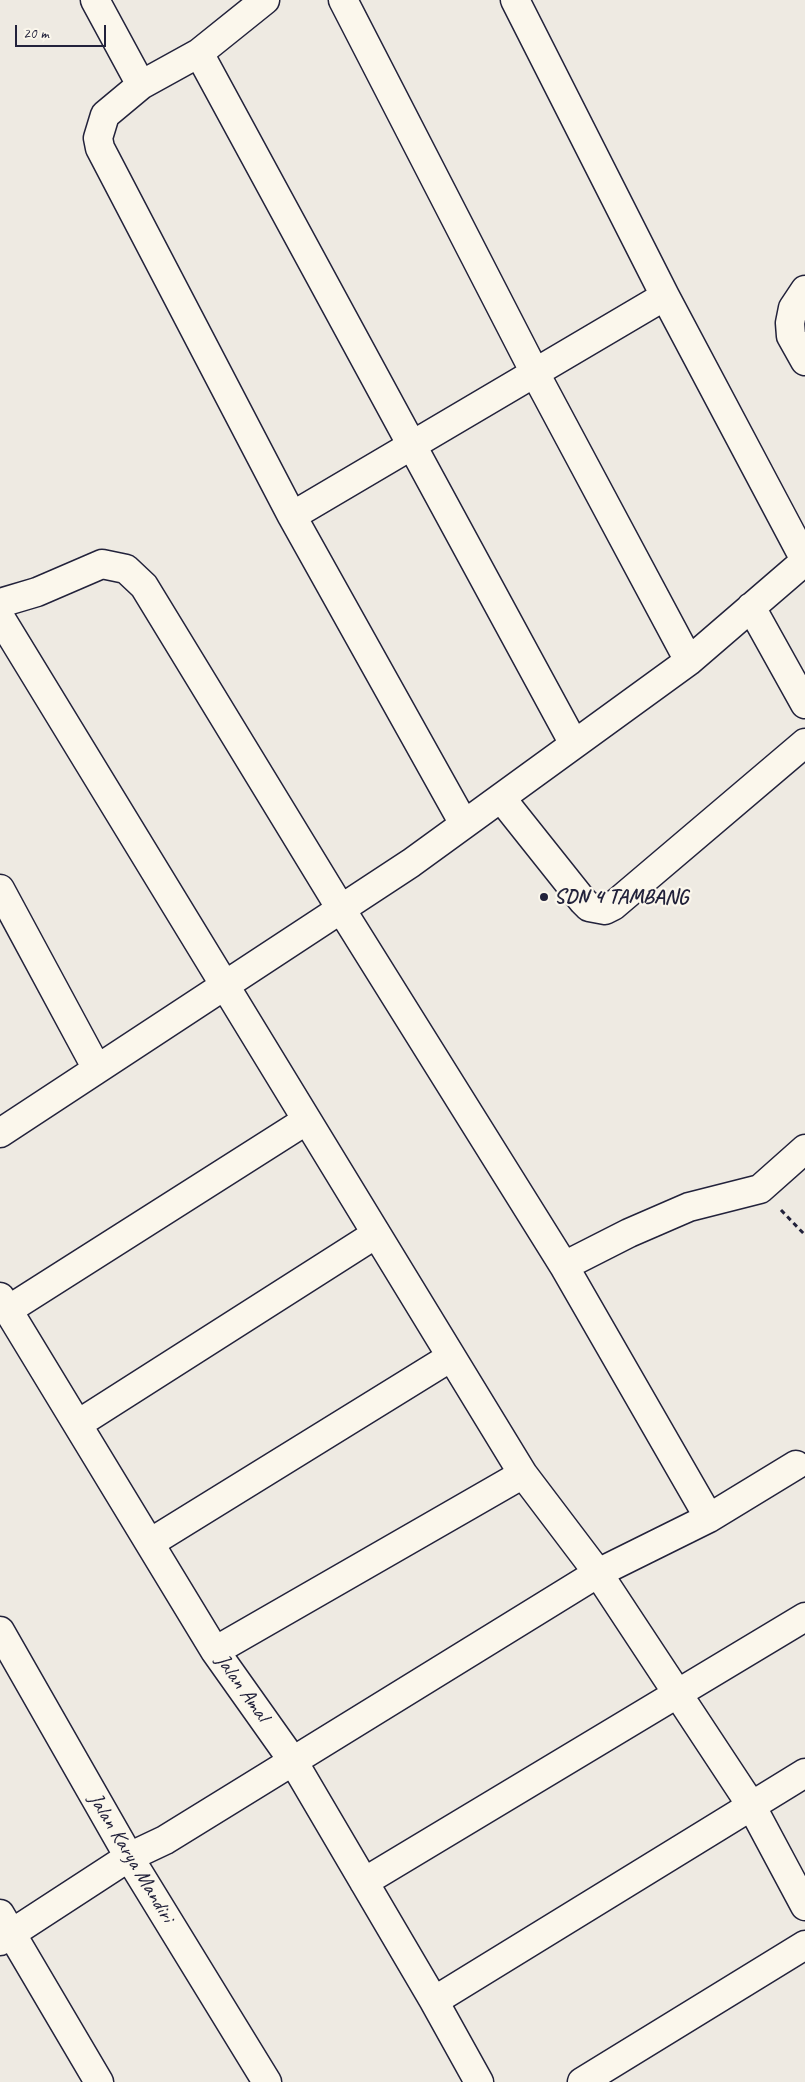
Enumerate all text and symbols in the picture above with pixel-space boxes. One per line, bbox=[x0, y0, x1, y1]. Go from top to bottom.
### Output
scale bar bbox=[18, 15, 109, 47]
text: 20 m bbox=[23, 24, 49, 43]
place label: SDN 4 TAMBANG bbox=[554, 884, 688, 910]
marker: SDN 4 TAMBANG bbox=[538, 891, 550, 903]
street label: Jalan Amal bbox=[210, 1649, 274, 1727]
street label: Jalan Karya Mandiri bbox=[83, 1789, 179, 1927]

